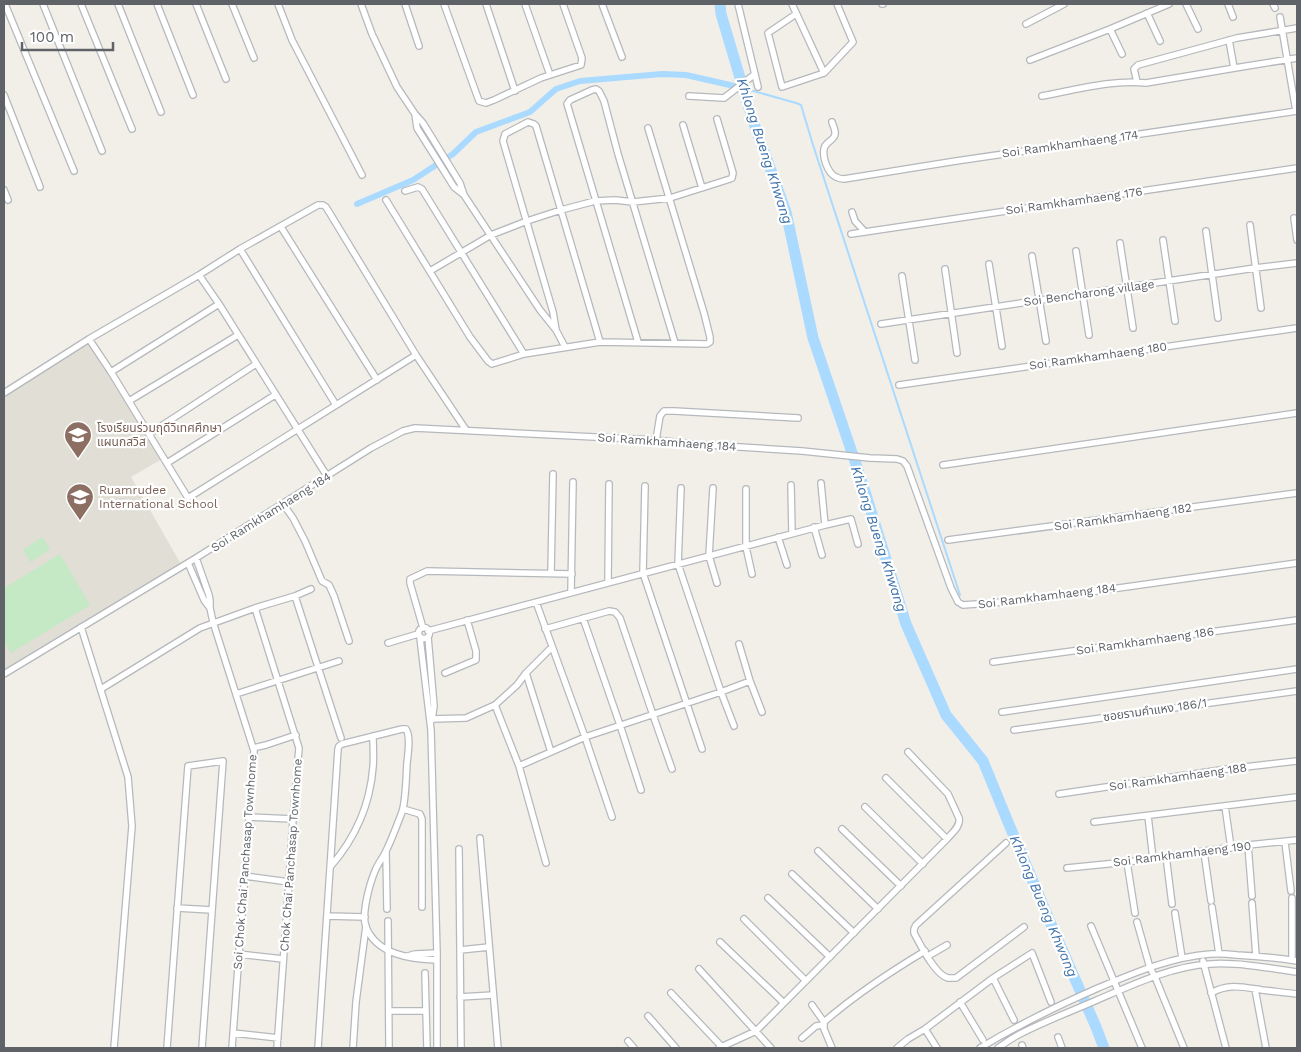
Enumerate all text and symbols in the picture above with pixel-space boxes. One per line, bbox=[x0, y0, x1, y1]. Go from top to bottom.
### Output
scale bar bbox=[22, 20, 114, 52]
text: 100 m bbox=[30, 28, 74, 46]
water label: Khlong Bueng Khwang bbox=[734, 76, 796, 226]
street label: Soi Ramkhamhaeng 174 bbox=[1001, 127, 1139, 161]
street label: Soi Ramkhamhaeng 176 bbox=[1005, 184, 1143, 218]
street label: Soi Bencharong village bbox=[1023, 277, 1155, 309]
street label: Soi Ramkhamhaeng 180 bbox=[1028, 339, 1168, 373]
school or university icon: โรงเรียนร่วมฤดีวิเทศศึกษา แผนกสวิส bbox=[63, 420, 93, 459]
place label: โรงเรียนร่วมฤดีวิเทศศึกษา แผนกสวิส bbox=[97, 421, 222, 449]
street label: Soi Ramkhamhaeng 184 bbox=[597, 430, 737, 454]
water label: Khlong Bueng Khwang bbox=[848, 464, 910, 614]
street label: Soi Ramkhamhaeng 184 bbox=[208, 469, 334, 555]
school or university icon: Ruamrudee International School bbox=[65, 482, 95, 521]
place label: Ruamrudee International School bbox=[99, 483, 218, 511]
street label: Soi Ramkhamhaeng 182 bbox=[1053, 500, 1193, 534]
street label: Soi Ramkhamhaeng 184 bbox=[977, 581, 1117, 611]
street label: Soi Ramkhamhaeng 186 bbox=[1075, 624, 1215, 658]
street label: ซอยรามคำแหง 186/1 bbox=[1102, 696, 1208, 724]
street label: Soi Chok Chai Panchasap Townhome bbox=[230, 754, 260, 970]
street label: Chok Chai Panchasap Townhome bbox=[277, 758, 305, 952]
street label: Soi Ramkhamhaeng 188 bbox=[1108, 760, 1248, 794]
water label: Khlong Bueng Khwang bbox=[1007, 833, 1081, 980]
street label: Soi Ramkhamhaeng 190 bbox=[1112, 839, 1252, 869]

